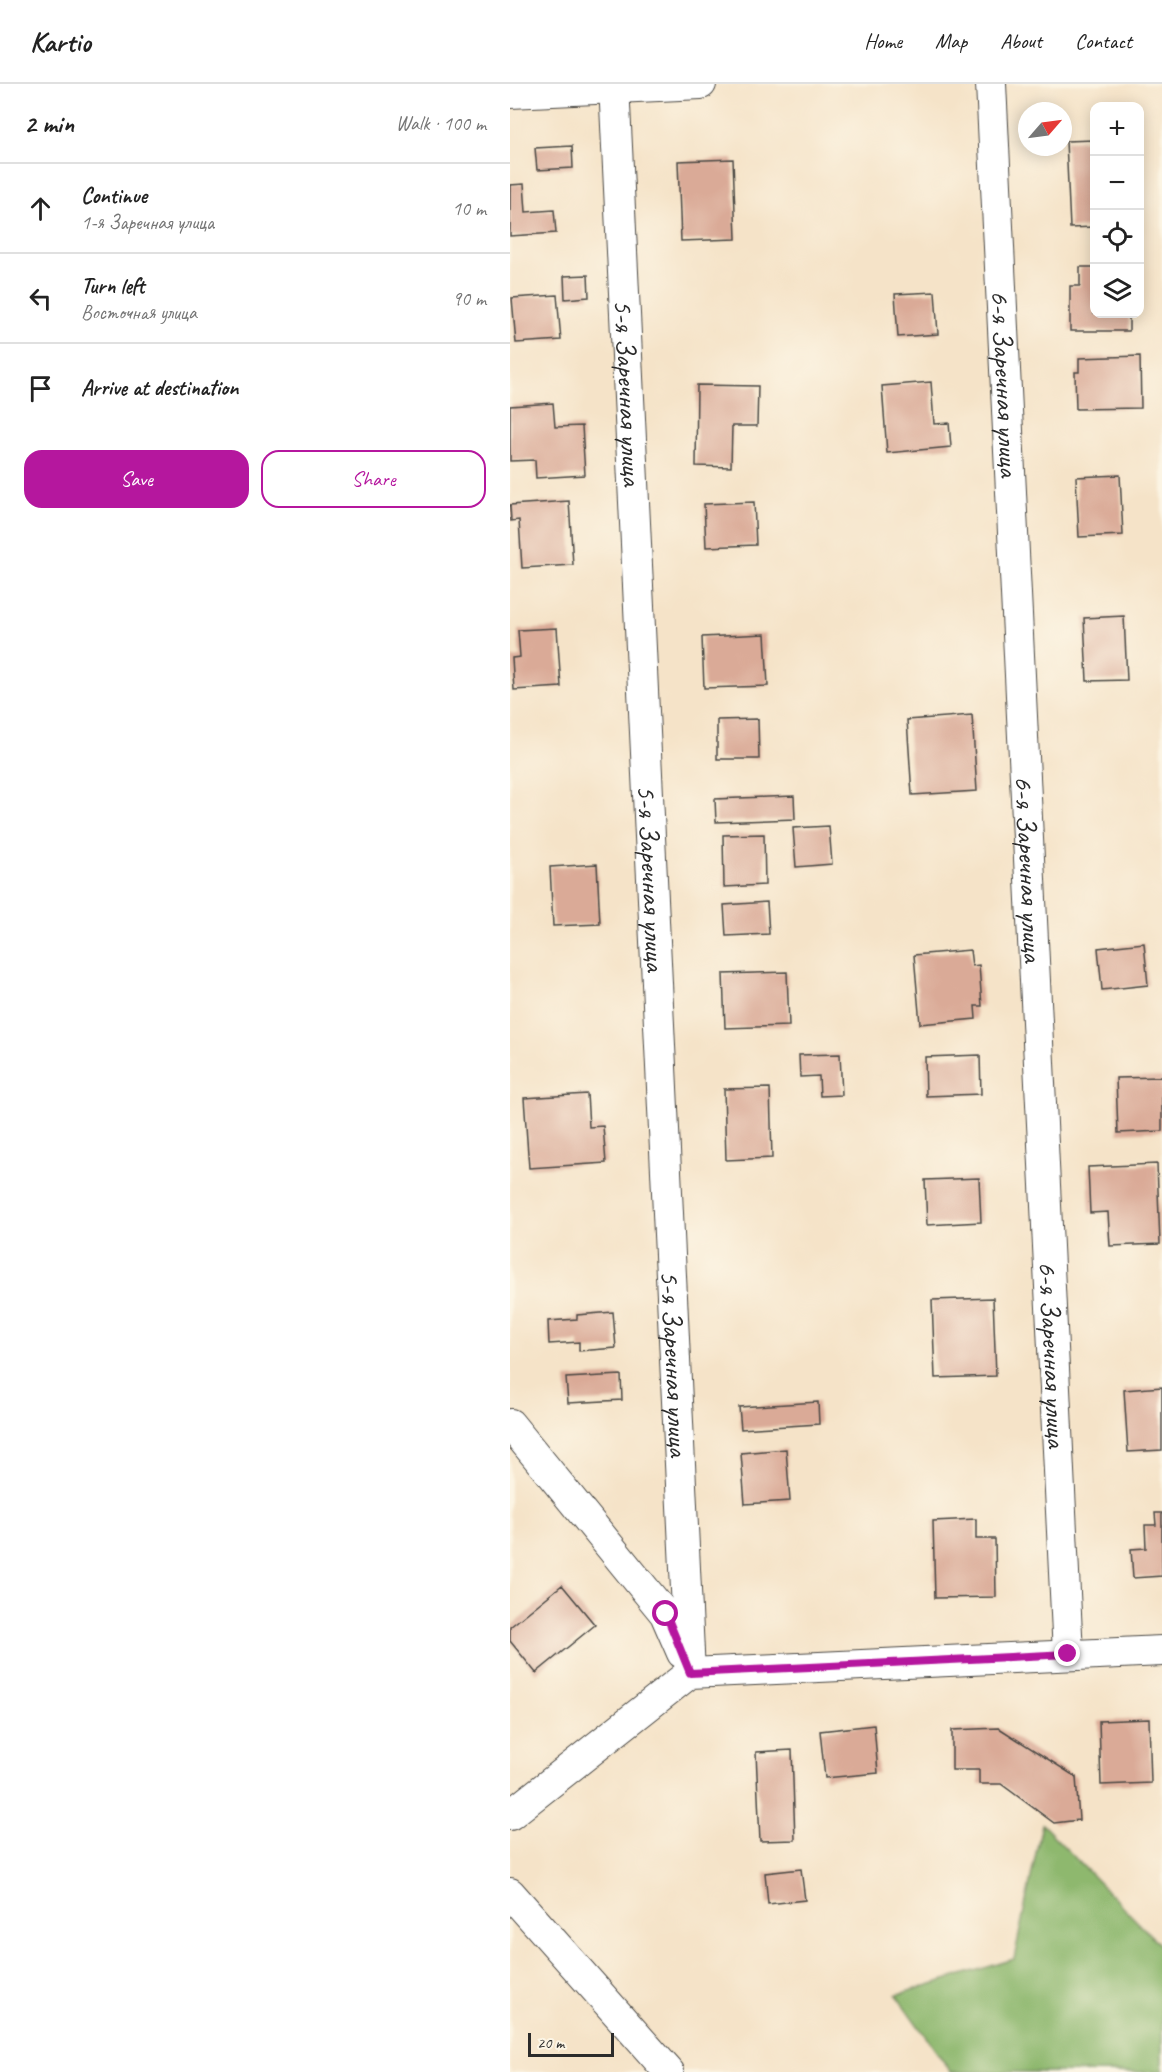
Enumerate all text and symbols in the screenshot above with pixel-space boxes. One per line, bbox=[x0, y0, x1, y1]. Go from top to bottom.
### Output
text: Kartio bbox=[30, 24, 91, 59]
text: Home bbox=[864, 28, 902, 54]
text: Map bbox=[935, 28, 967, 54]
text: About bbox=[1000, 28, 1042, 54]
text: Contact bbox=[1075, 28, 1132, 54]
north arrow bbox=[1018, 102, 1072, 156]
map controls bbox=[1090, 102, 1144, 318]
button: + bbox=[1090, 102, 1144, 156]
text: 2 min bbox=[24, 107, 74, 140]
text: Walk · 100 m bbox=[396, 111, 486, 136]
button: − bbox=[1090, 156, 1144, 210]
text: Continue bbox=[81, 182, 147, 210]
icon: ahead bbox=[24, 192, 57, 225]
text: 10 m bbox=[452, 196, 486, 221]
text: 1-я Заречная улица bbox=[81, 210, 214, 235]
button: locate bbox=[1090, 210, 1144, 264]
button: layers bbox=[1090, 264, 1144, 318]
text: Turn left bbox=[81, 272, 145, 300]
icon: left bbox=[24, 282, 57, 315]
text: 90 m bbox=[452, 286, 486, 311]
street label: 6-я Заречная улица bbox=[983, 290, 1027, 479]
street label: 5-я Заречная улица bbox=[606, 299, 650, 488]
text: Восточная улица bbox=[81, 300, 197, 325]
icon: arrive bbox=[24, 372, 57, 405]
text: Arrive at destination bbox=[81, 374, 238, 402]
button: Save bbox=[24, 450, 249, 508]
button: Share bbox=[261, 450, 486, 508]
street label: 6-я Заречная улица bbox=[1007, 775, 1051, 965]
street label: 5-я Заречная улица bbox=[630, 784, 673, 974]
street label: 6-я Заречная улица bbox=[1031, 1261, 1075, 1450]
street label: 5-я Заречная улица bbox=[653, 1270, 697, 1459]
route start bbox=[652, 1600, 678, 1626]
route end bbox=[1054, 1640, 1080, 1666]
scale bar bbox=[528, 2030, 614, 2058]
text: 20 m bbox=[537, 2033, 564, 2053]

